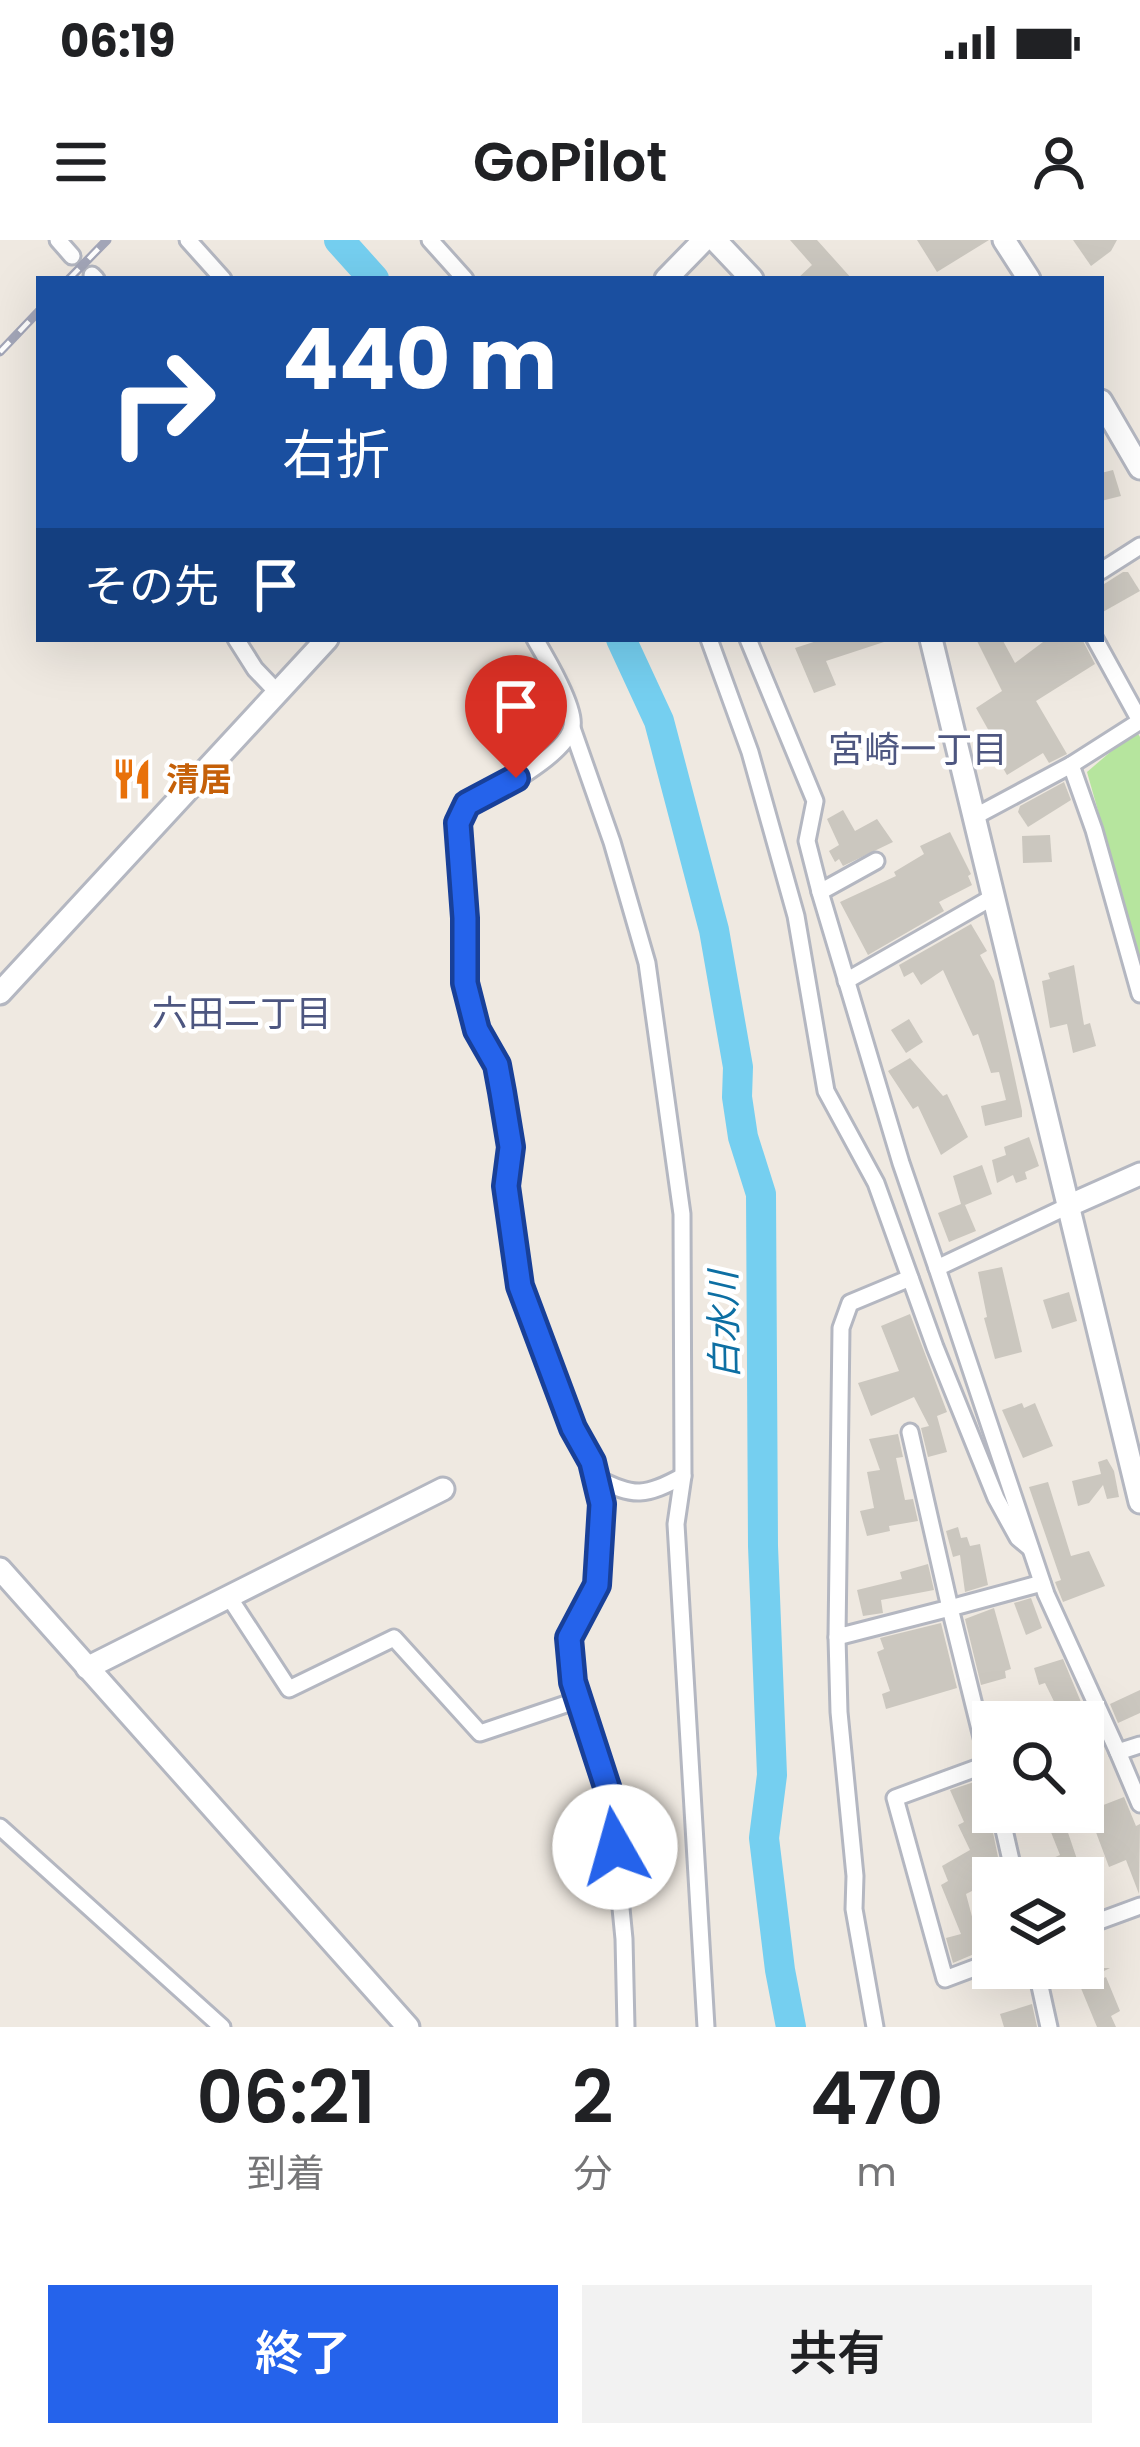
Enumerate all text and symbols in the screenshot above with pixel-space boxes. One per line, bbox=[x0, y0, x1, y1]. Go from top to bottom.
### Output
text: 06:19 bbox=[60, 10, 175, 73]
text: GoPilot bbox=[473, 124, 667, 200]
icon: menu bbox=[48, 129, 114, 195]
icon: person bbox=[1026, 129, 1092, 195]
text: 440 m bbox=[282, 301, 557, 418]
icon: right bbox=[84, 324, 240, 480]
text: 右折 bbox=[282, 417, 390, 493]
icon: arrive bbox=[243, 552, 309, 618]
text: その先 bbox=[84, 555, 219, 618]
pin bbox=[465, 655, 567, 778]
icon: arrive bbox=[483, 673, 549, 739]
district label: 宮崎一丁目 bbox=[828, 724, 1008, 775]
restaurant icon: 清居 bbox=[109, 756, 155, 802]
place label: 清居 bbox=[166, 756, 232, 803]
district label: 六田二丁目 bbox=[152, 988, 332, 1039]
water label: 白水川 bbox=[697, 1267, 750, 1379]
map controls bbox=[972, 1701, 1104, 1989]
button: search bbox=[972, 1701, 1104, 1833]
position arrow bbox=[552, 1784, 678, 1910]
button: layers bbox=[972, 1857, 1104, 1989]
text: 06:21 bbox=[197, 2047, 375, 2148]
text: 2 bbox=[572, 2047, 613, 2148]
text: 470 bbox=[810, 2048, 943, 2149]
text: m bbox=[857, 2145, 897, 2200]
text: 到着 bbox=[247, 2146, 325, 2201]
text: 分 bbox=[573, 2146, 612, 2201]
button: 終了 bbox=[48, 2285, 558, 2423]
button: 共有 bbox=[582, 2285, 1092, 2423]

